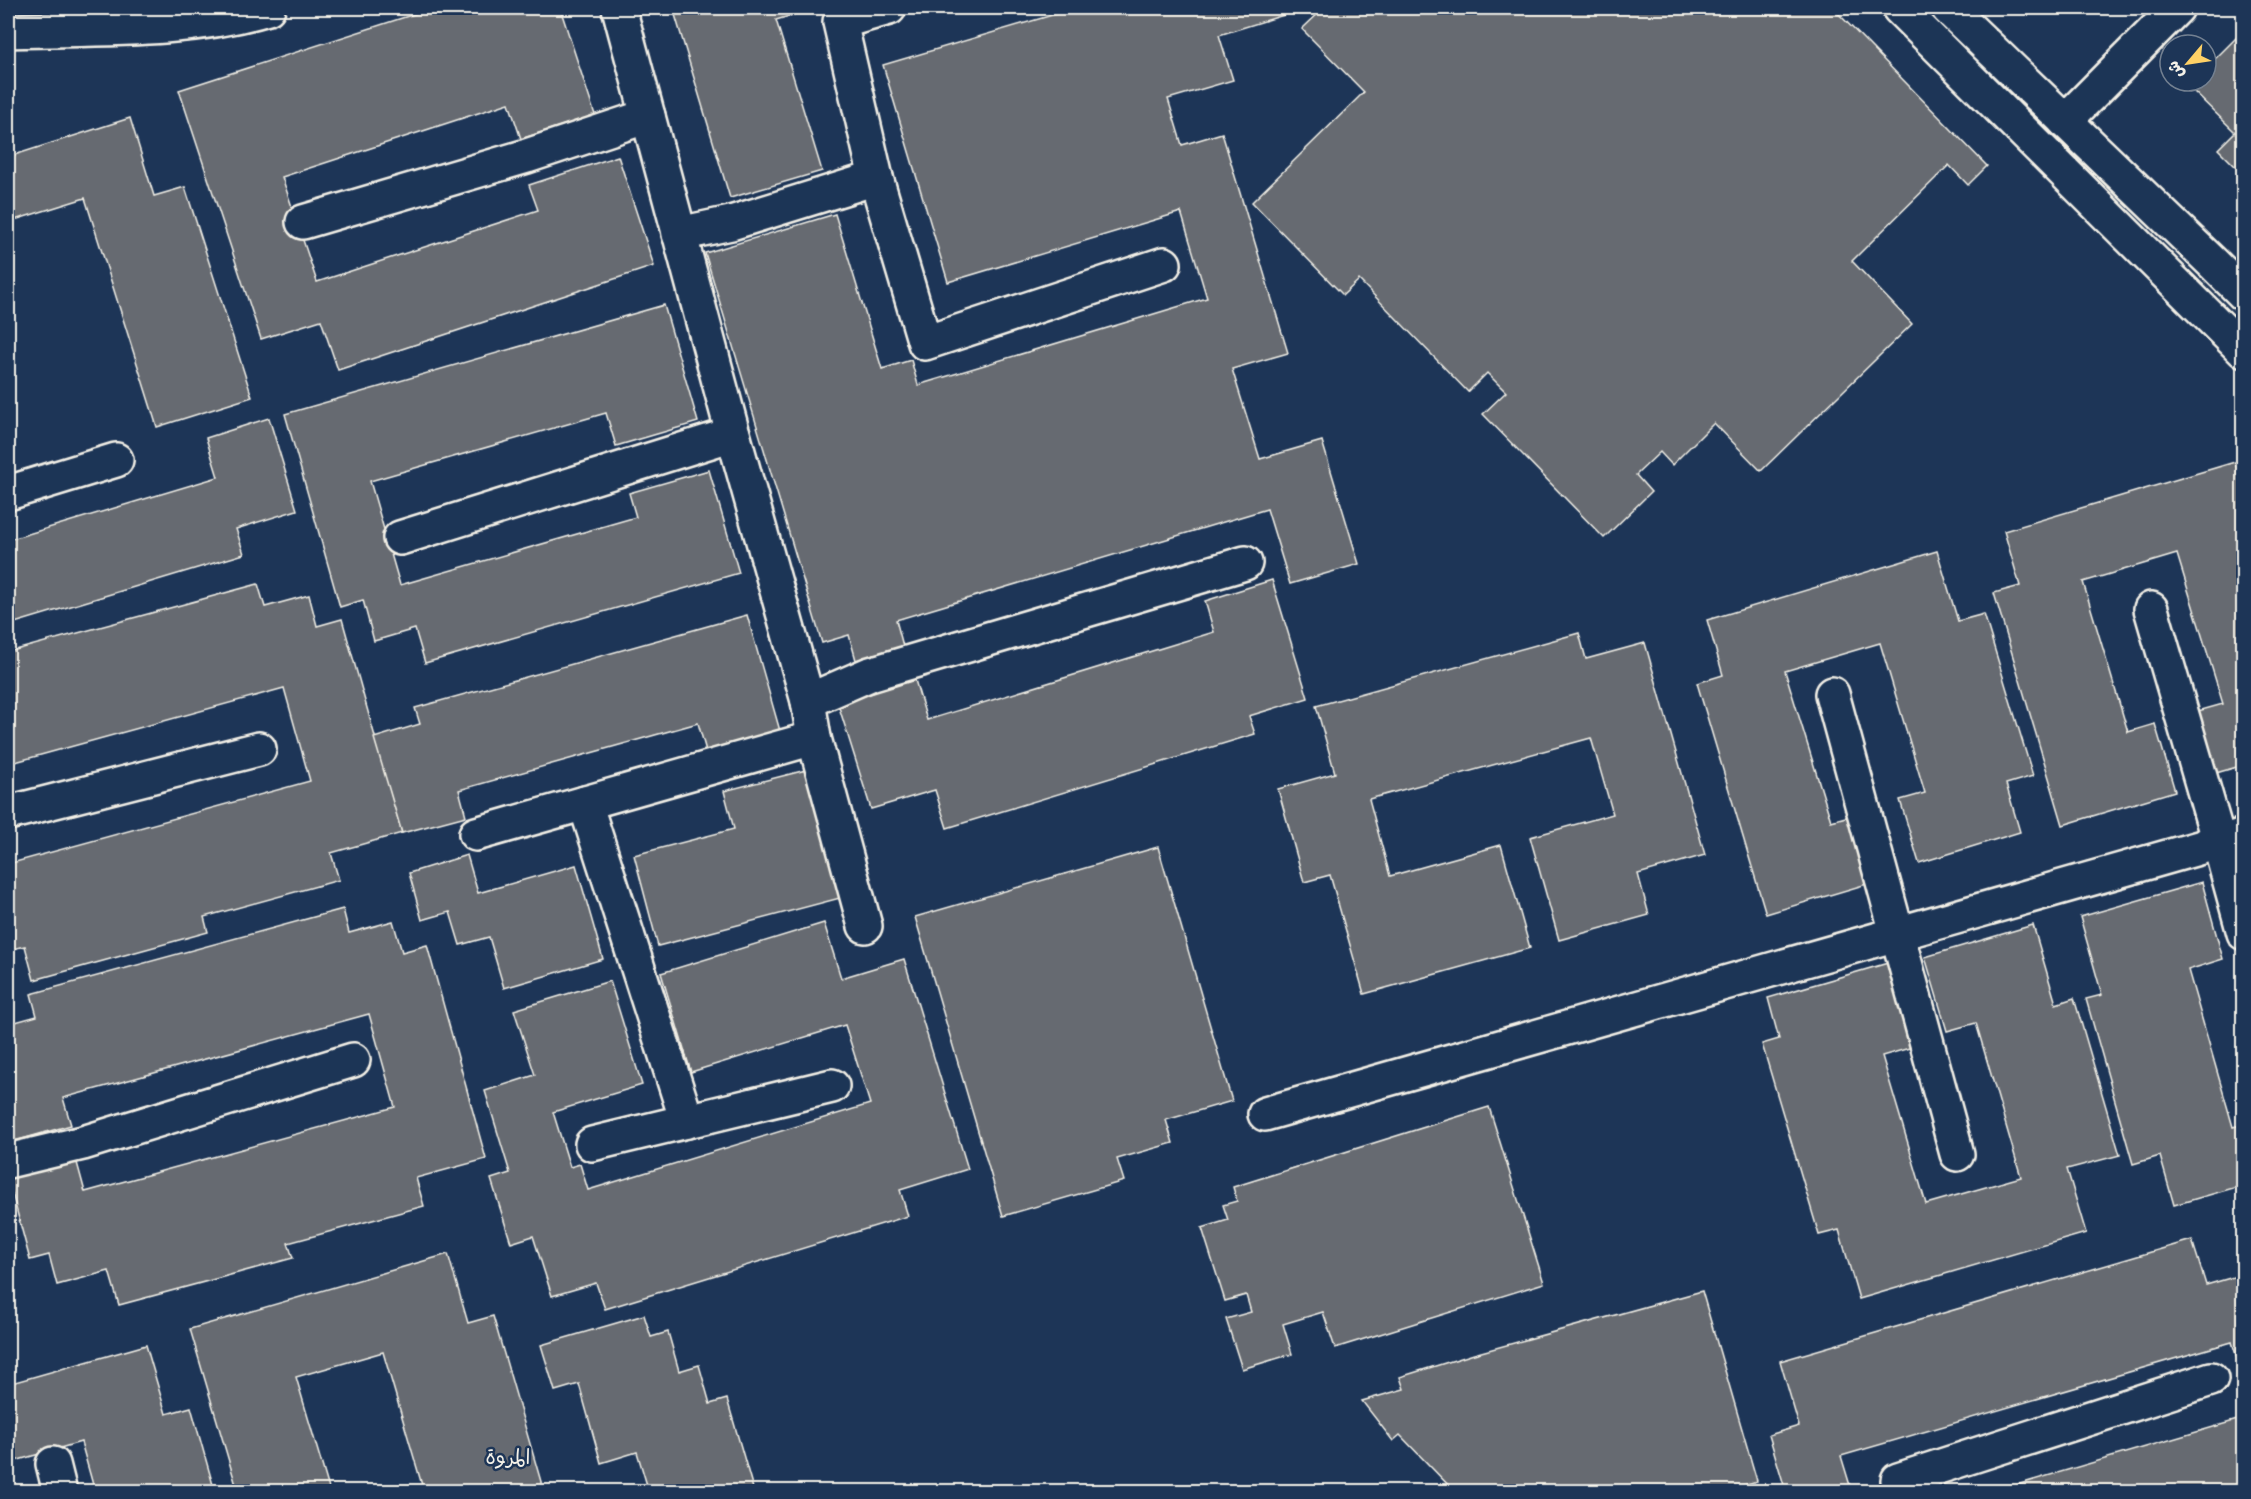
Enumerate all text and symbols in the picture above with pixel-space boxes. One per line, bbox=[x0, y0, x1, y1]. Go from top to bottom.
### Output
north arrow bbox=[2158, 33, 2218, 93]
text: ش bbox=[2164, 58, 2188, 82]
district label: المروة bbox=[485, 1446, 531, 1469]

